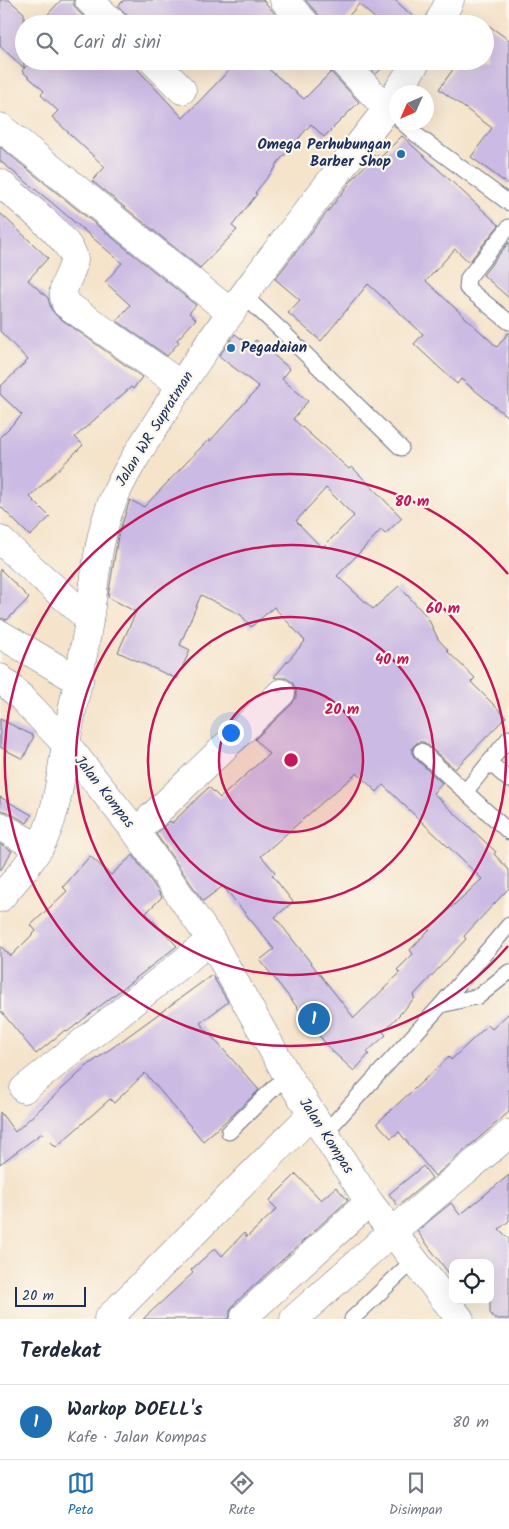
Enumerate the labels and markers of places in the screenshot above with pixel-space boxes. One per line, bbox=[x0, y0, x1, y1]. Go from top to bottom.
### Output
place label: Omega Perhubungan Barber Shop bbox=[257, 133, 391, 174]
marker: Omega Perhubungan Barber Shop bbox=[395, 148, 407, 160]
place label: Pegadaian bbox=[241, 336, 307, 360]
marker: Pegadaian bbox=[225, 342, 237, 354]
centre of rings bbox=[282, 751, 300, 769]
pin: 1 bbox=[298, 1000, 330, 1038]

